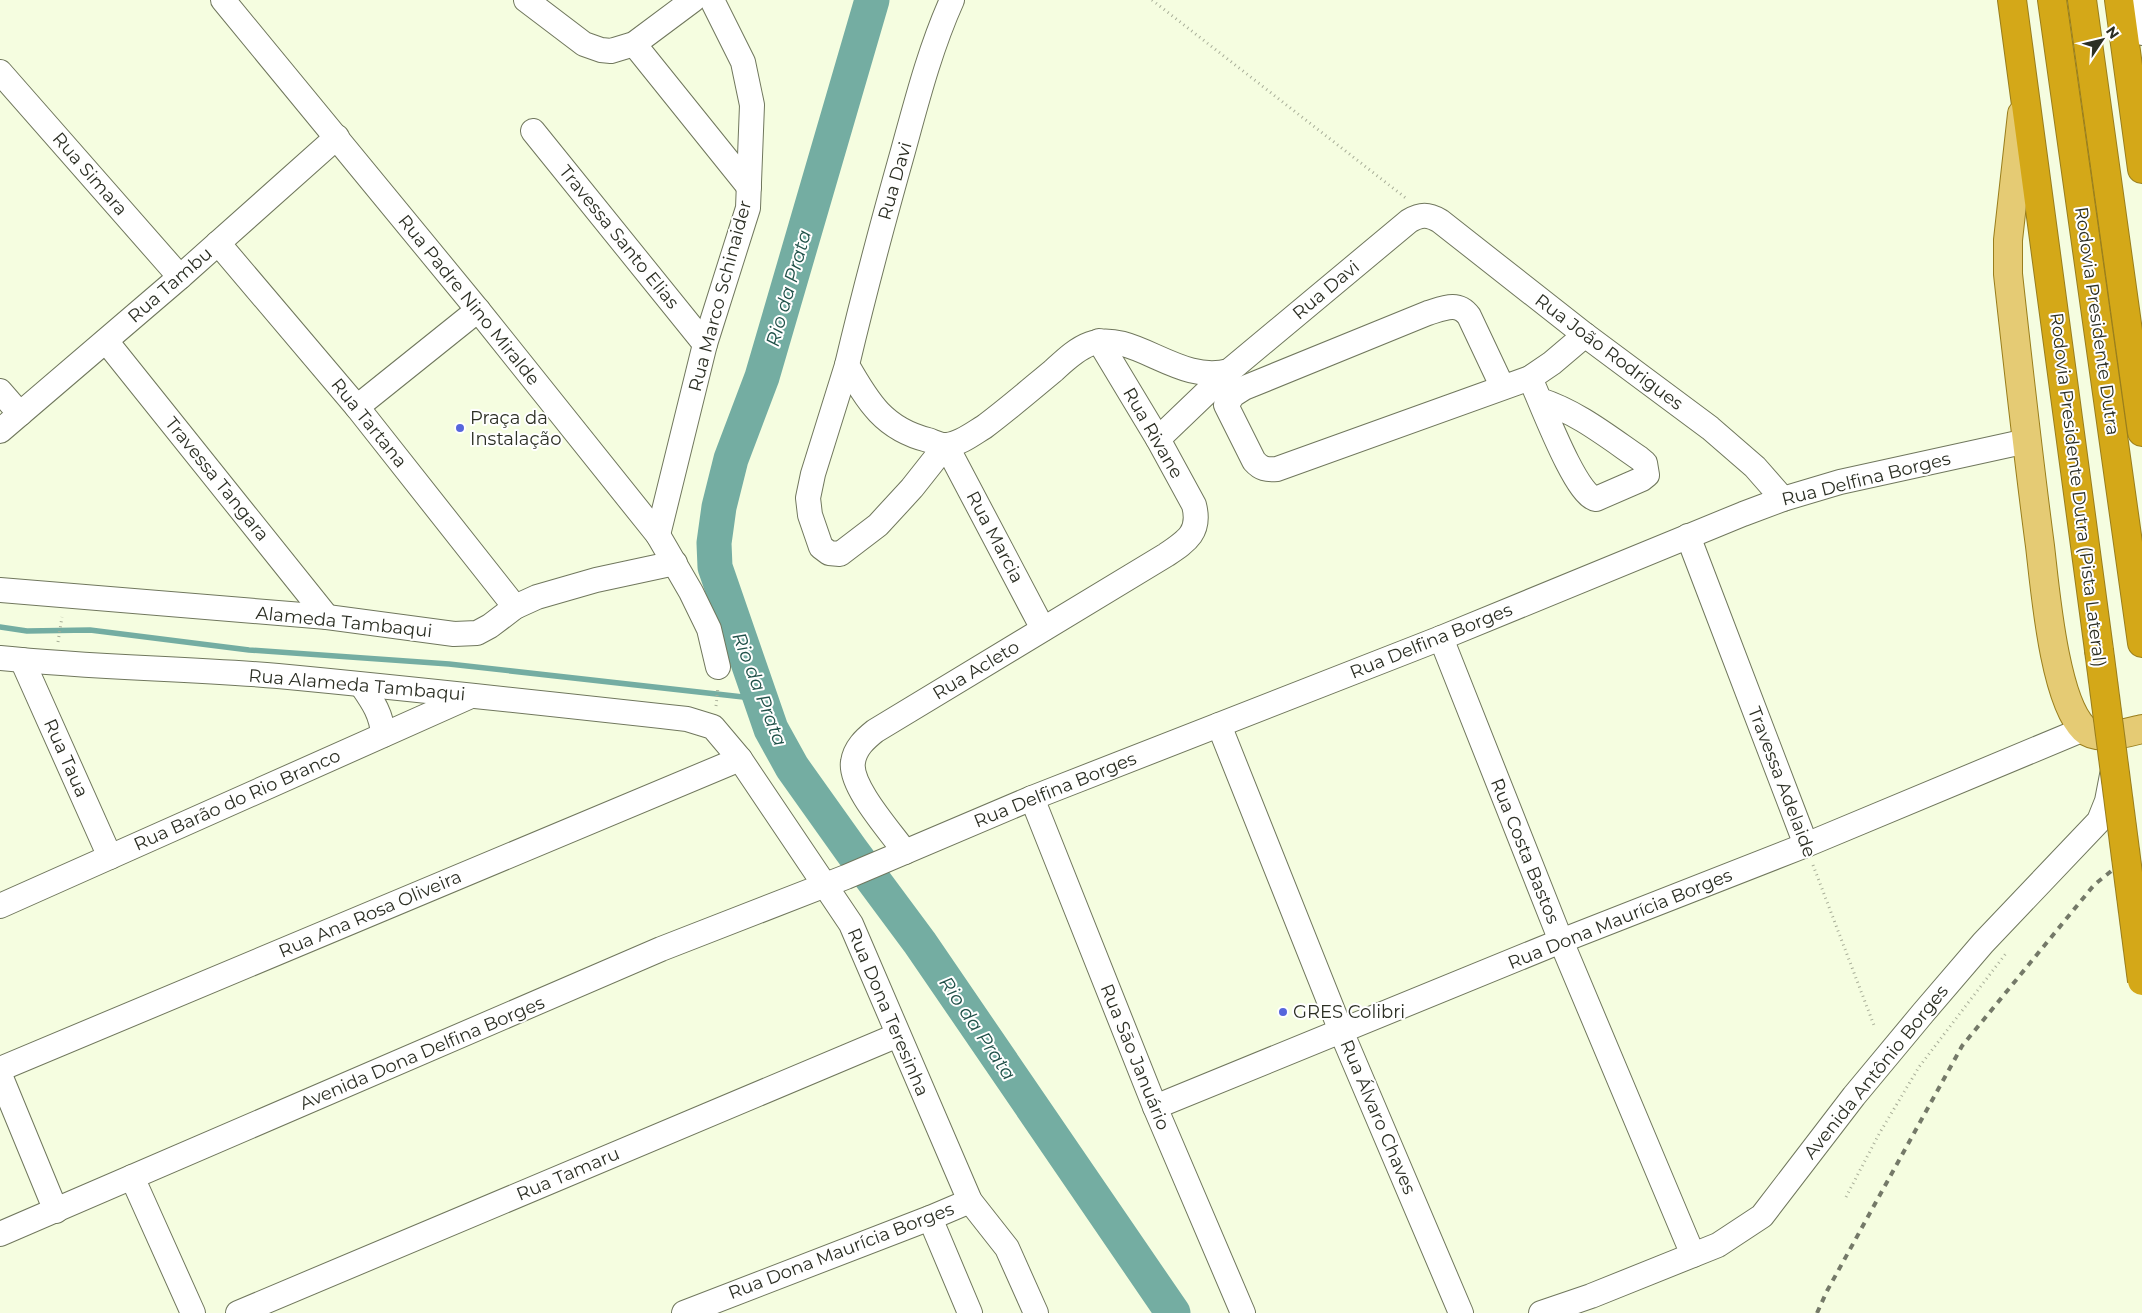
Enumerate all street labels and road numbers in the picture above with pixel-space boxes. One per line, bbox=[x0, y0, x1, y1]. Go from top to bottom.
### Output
street label: Rua Simara bbox=[48, 128, 132, 220]
street label: Rua Davi bbox=[873, 139, 917, 223]
street label: Travessa Santo Elias bbox=[554, 161, 684, 313]
street label: Rua Marco Schinaider bbox=[684, 198, 756, 394]
street label: Rodovia Presidente Dutra bbox=[2070, 205, 2124, 437]
street label: Rua Padre Nino Miralde bbox=[393, 210, 545, 390]
street label: Rua Tambu bbox=[123, 242, 217, 328]
street label: Rua Davi bbox=[1288, 256, 1364, 324]
street label: Rua João Rodrigues bbox=[1531, 289, 1688, 415]
street label: Rodovia Presidente Dutra (Pista Lateral) bbox=[2045, 311, 2111, 669]
street label: Rua Tartana bbox=[326, 374, 412, 472]
street label: Rua Rivane bbox=[1118, 384, 1188, 482]
street label: Travessa Tangara bbox=[160, 413, 274, 545]
street label: Rua Delfina Borges bbox=[1779, 447, 1953, 511]
street label: Rua Marcia bbox=[962, 487, 1028, 587]
street label: Rua Delfina Borges bbox=[1347, 598, 1516, 684]
street label: Alameda Tambaqui bbox=[255, 602, 433, 642]
street label: Rua Acleto bbox=[929, 636, 1023, 704]
street label: Rua Alameda Tambaqui bbox=[248, 665, 466, 705]
street label: Travessa Adelaide bbox=[1743, 704, 1821, 861]
street label: Rua Taua bbox=[39, 715, 93, 801]
street label: Rua Barão do Rio Branco bbox=[130, 744, 344, 856]
street label: Rua Delfina Borges bbox=[971, 747, 1140, 833]
street label: Rua Costa Bastos bbox=[1486, 775, 1564, 927]
street label: Rua Dona Maurícia Borges bbox=[1505, 864, 1736, 974]
street label: Rua Ana Rosa Oliveira bbox=[275, 866, 465, 962]
street label: Rua Dona Teresinha bbox=[843, 925, 933, 1099]
street label: Avenida Antônio Borges bbox=[1799, 980, 1953, 1163]
street label: Rua Sāo Januário bbox=[1096, 981, 1174, 1133]
street label: Avenida Dona Delfina Borges bbox=[296, 991, 548, 1115]
street label: Rua Álvaro Chaves bbox=[1335, 1036, 1421, 1198]
street label: Rua Tamaru bbox=[513, 1142, 623, 1206]
street label: Rua Dona Maurícia Borges bbox=[725, 1198, 957, 1304]

